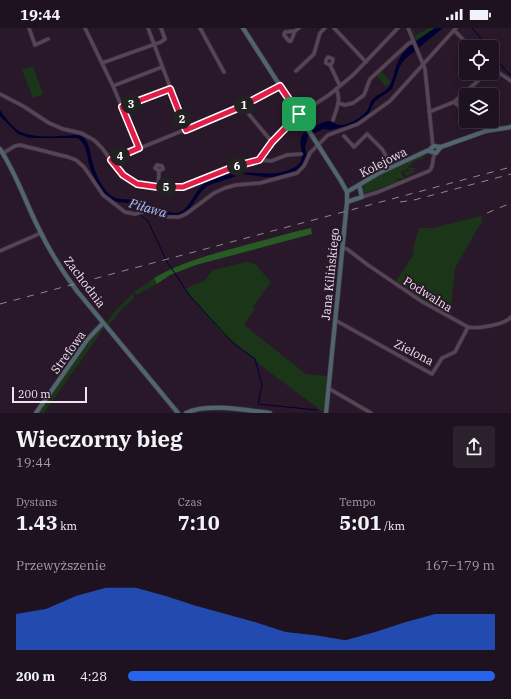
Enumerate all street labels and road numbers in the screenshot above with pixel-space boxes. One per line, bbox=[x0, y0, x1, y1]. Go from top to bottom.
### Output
street label: Kolejowa bbox=[357, 144, 410, 180]
street label: Jana Kilińskiego bbox=[318, 227, 342, 321]
street label: Zachodnia bbox=[61, 254, 109, 311]
street label: Podwalna bbox=[401, 273, 456, 315]
street label: Strefowa bbox=[47, 327, 89, 376]
street label: Zielona bbox=[392, 336, 437, 369]

